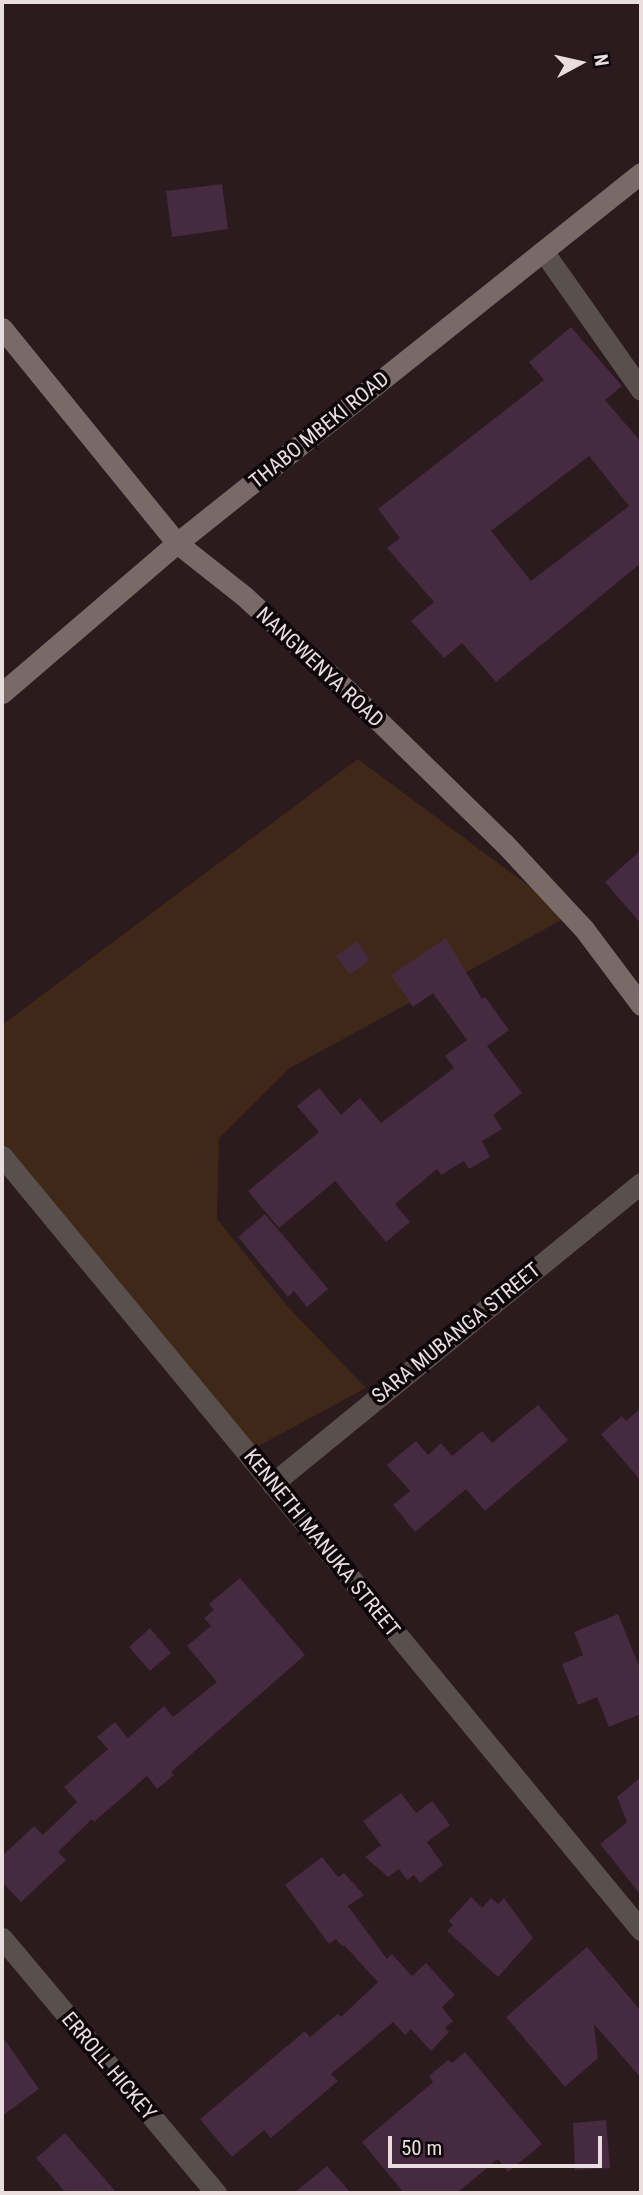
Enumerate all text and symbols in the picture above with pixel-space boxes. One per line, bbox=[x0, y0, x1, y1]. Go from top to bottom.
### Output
north arrow bbox=[545, 28, 615, 98]
text: N bbox=[589, 53, 613, 67]
street label: THABO MBEKI ROAD bbox=[244, 366, 394, 494]
street label: NANGWENYA ROAD bbox=[251, 602, 389, 732]
street label: SARA MUBANGA STREET bbox=[367, 1257, 545, 1409]
street label: KENNETH MANUKA STREET bbox=[239, 1444, 405, 1642]
street label: ERROLL HICKEY bbox=[57, 2007, 161, 2125]
scale bar bbox=[391, 2122, 604, 2166]
text: 50 m bbox=[401, 2136, 442, 2160]

